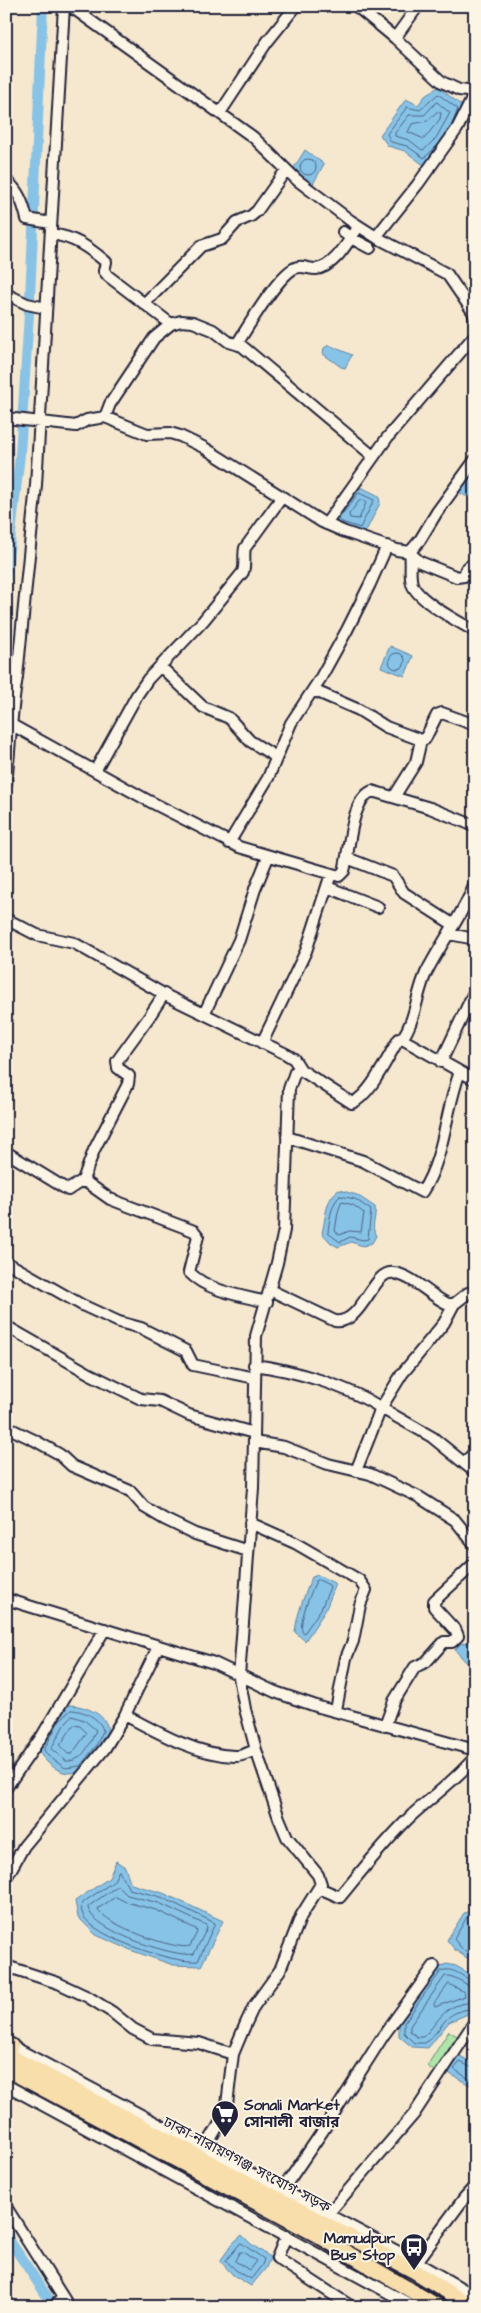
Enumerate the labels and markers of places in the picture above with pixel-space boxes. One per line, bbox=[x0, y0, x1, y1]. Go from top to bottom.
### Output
place label: Sonali Market সোনালী বাজার bbox=[243, 2095, 340, 2133]
supermarket icon: Sonali Market সোনালী বাজার bbox=[210, 2099, 240, 2138]
place label: Mamudpur Bus Stop bbox=[324, 2228, 396, 2266]
bus stop icon: Mamudpur Bus Stop bbox=[399, 2232, 429, 2271]

